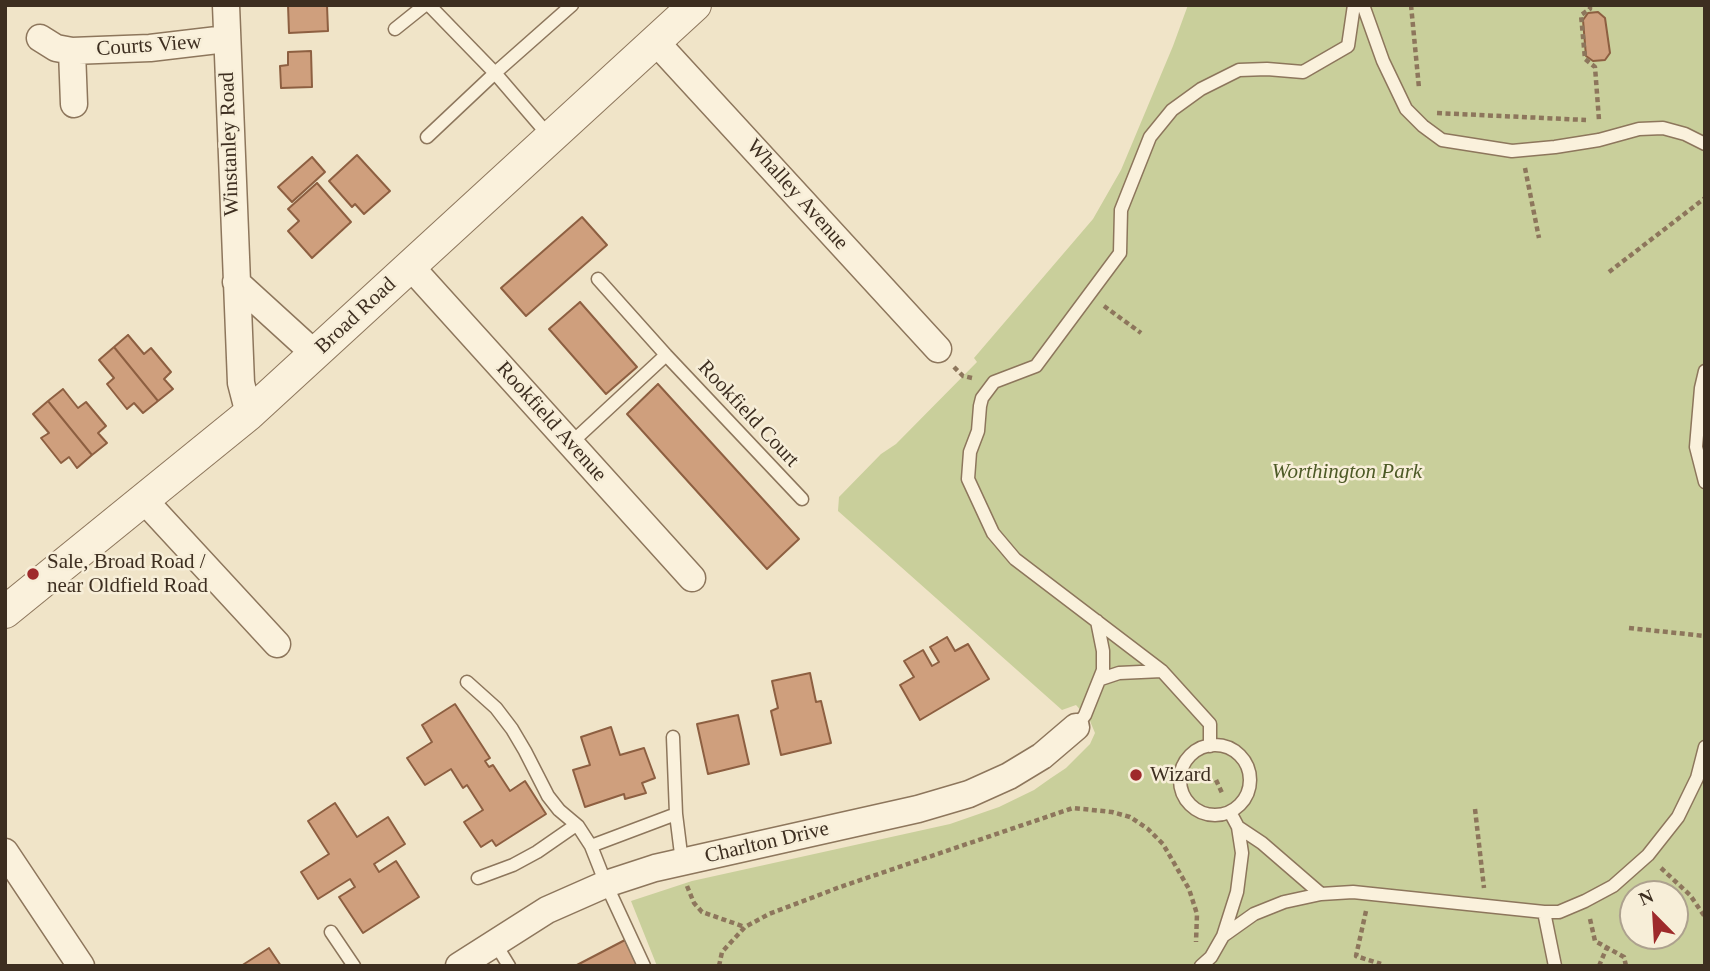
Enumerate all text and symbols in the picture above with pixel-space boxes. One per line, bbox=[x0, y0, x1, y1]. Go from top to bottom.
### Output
street label: Courts View bbox=[96, 30, 202, 62]
street label: Winstanley Road bbox=[215, 71, 245, 217]
street label: Whalley Avenue bbox=[741, 135, 853, 255]
street label: Broad Road bbox=[311, 272, 401, 360]
street label: Rookfield Court bbox=[692, 355, 804, 473]
street label: Rookfield Avenue bbox=[490, 357, 612, 487]
park label: Worthington Park bbox=[1272, 459, 1422, 485]
place label: Sale, Broad Road / near Oldfield Road bbox=[47, 549, 208, 599]
marker: Sale, Broad Road / near Oldfield Road bbox=[25, 566, 41, 582]
place label: Wizard bbox=[1150, 762, 1211, 788]
marker: Wizard bbox=[1128, 767, 1144, 783]
street label: Charlton Drive bbox=[703, 816, 831, 870]
north arrow bbox=[1619, 880, 1689, 950]
text: N bbox=[1636, 885, 1657, 910]

